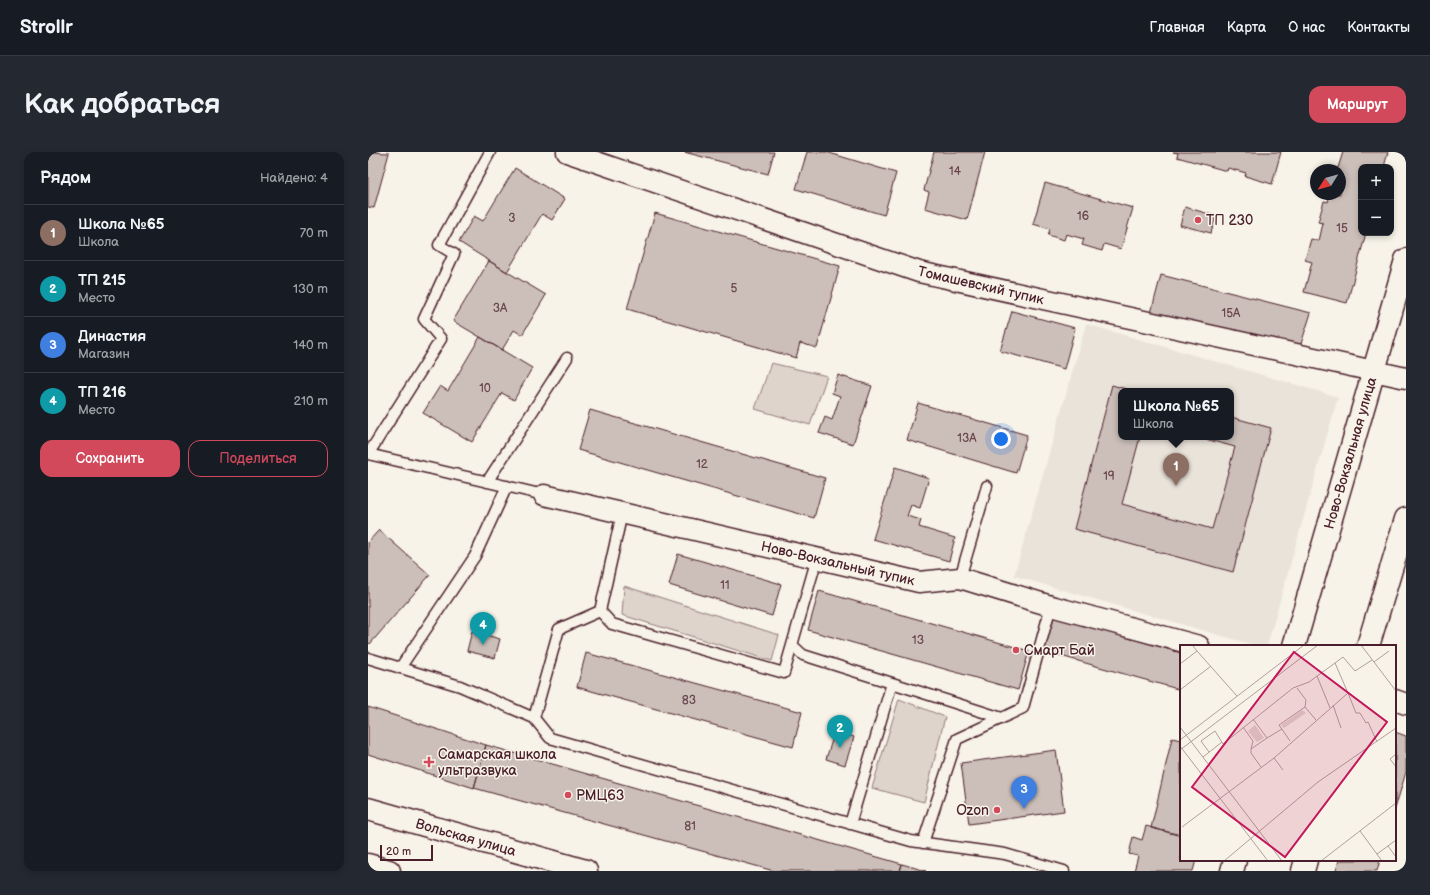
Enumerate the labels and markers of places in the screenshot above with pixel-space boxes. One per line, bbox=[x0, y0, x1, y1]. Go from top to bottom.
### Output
place label: ТП 230 bbox=[1206, 212, 1253, 229]
marker: ТП 230 bbox=[1193, 215, 1203, 225]
pin: 1 bbox=[1163, 453, 1189, 486]
pin: 4 bbox=[470, 612, 496, 645]
place label: Смарт Бай bbox=[1024, 642, 1095, 659]
marker: Смарт Бай bbox=[1011, 645, 1021, 655]
pin: 2 bbox=[827, 715, 853, 748]
place label: Самарская школа ультразвука bbox=[438, 746, 557, 779]
marker: Самарская школа ультразвука bbox=[423, 756, 435, 768]
pin: 3 bbox=[1011, 776, 1037, 809]
place label: РМЦ63 bbox=[576, 787, 624, 804]
marker: РМЦ63 bbox=[563, 790, 573, 800]
place label: Ozon bbox=[956, 802, 989, 819]
marker: Ozon bbox=[992, 805, 1002, 815]

